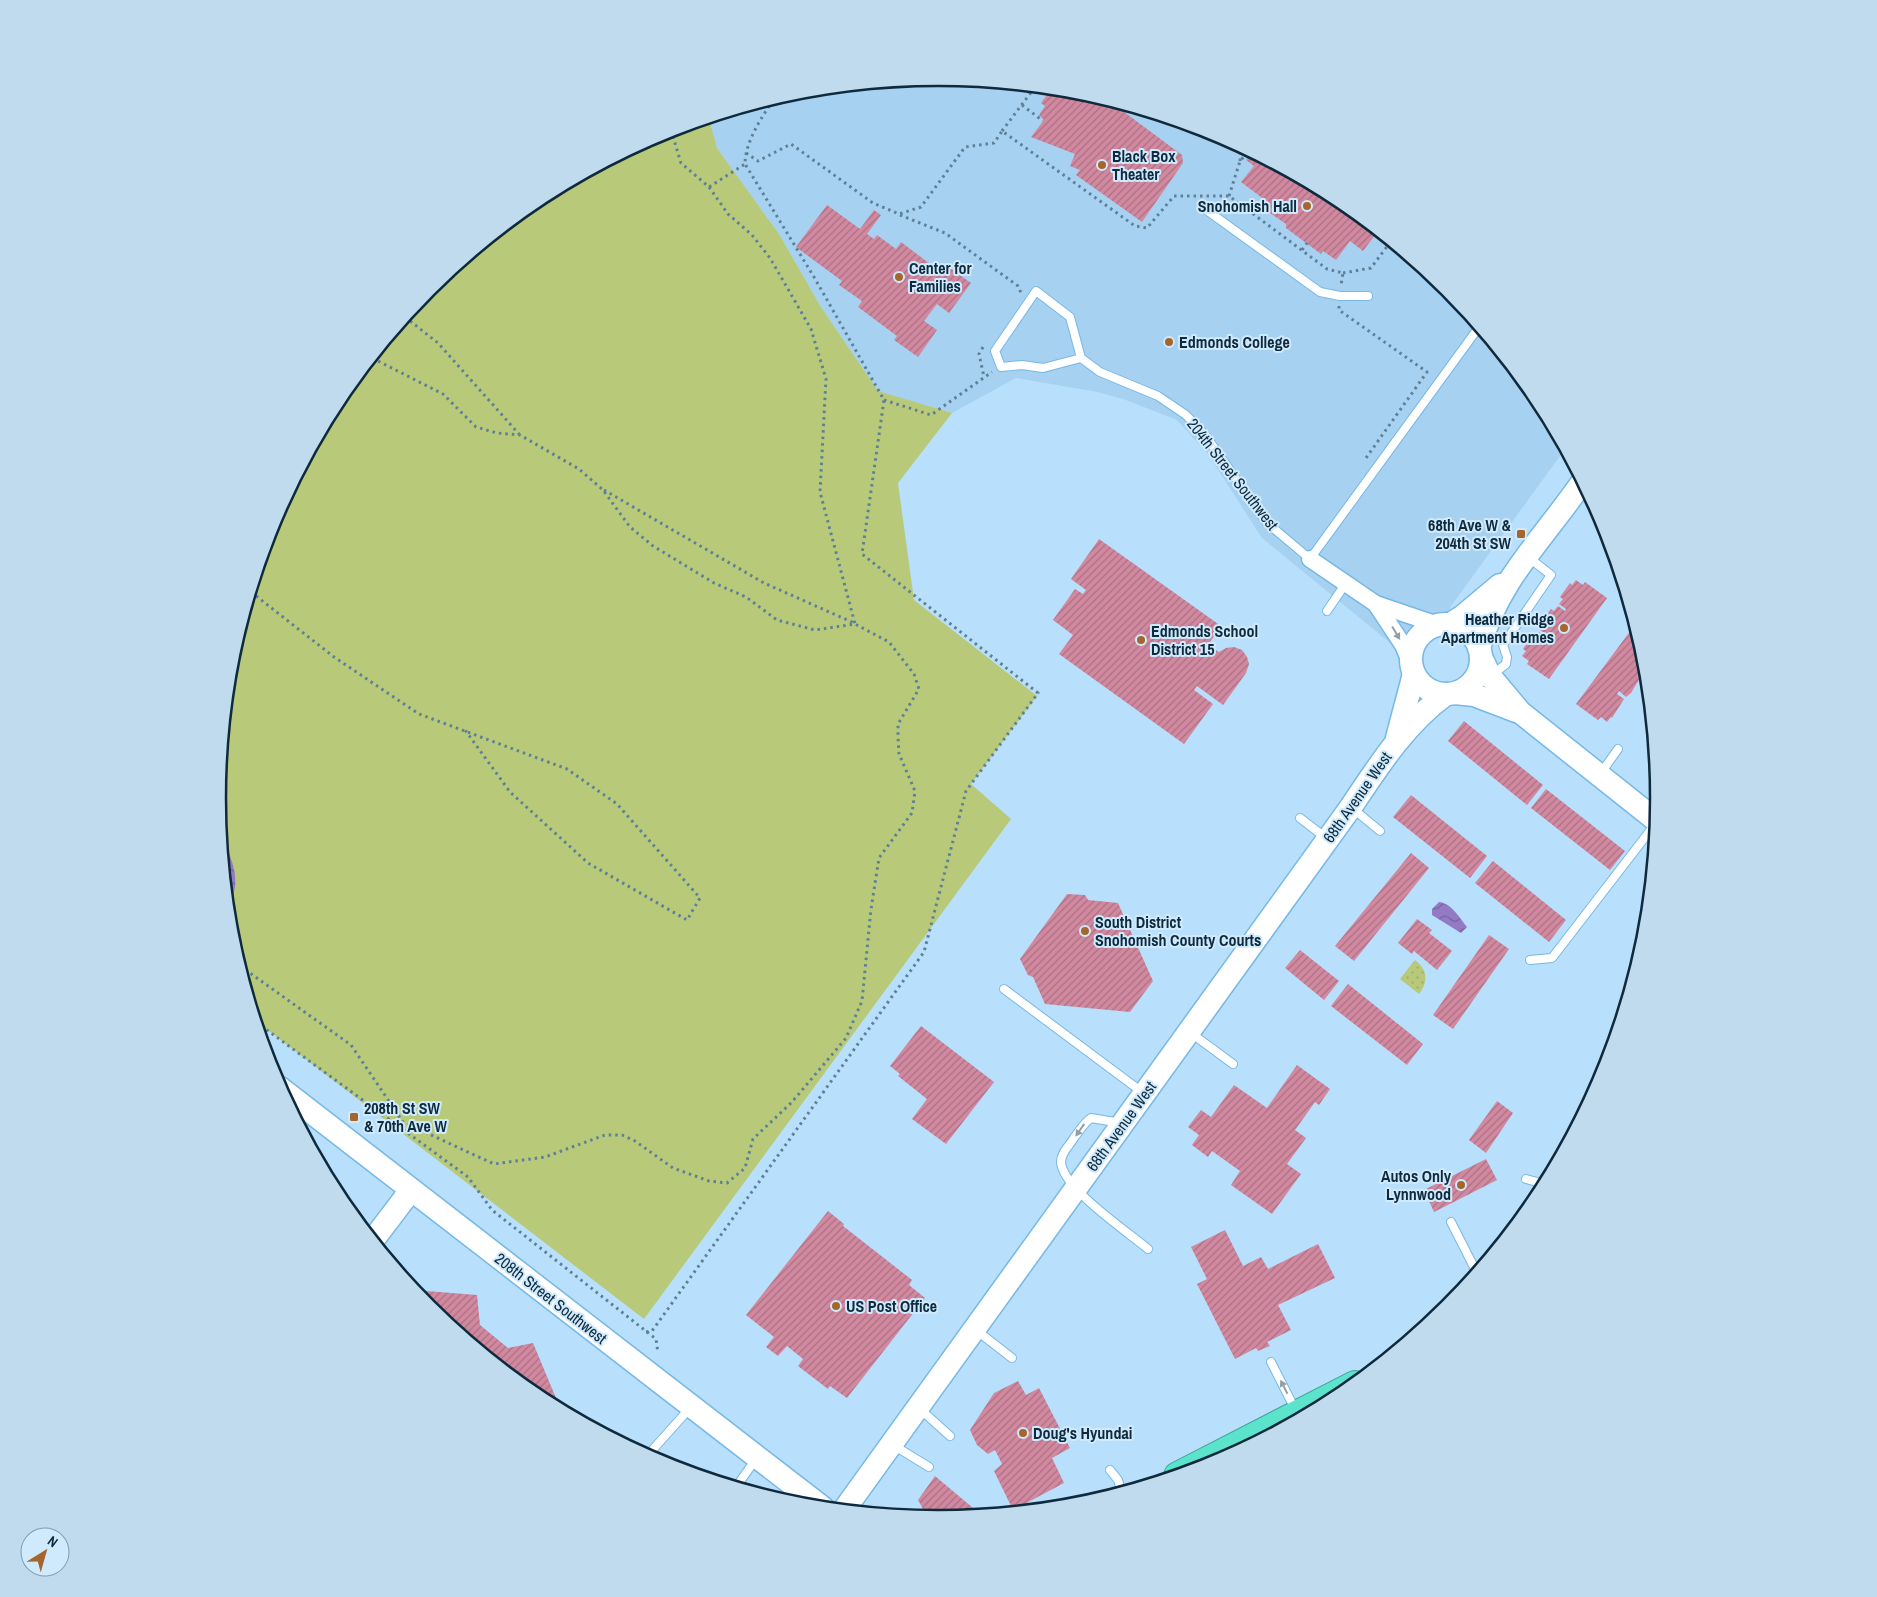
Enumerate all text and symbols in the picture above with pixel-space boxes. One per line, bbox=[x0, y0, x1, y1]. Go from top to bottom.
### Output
place label: Black Box Theater bbox=[1112, 145, 1176, 185]
marker: Black Box Theater bbox=[1096, 159, 1108, 171]
place label: Snohomish Hall bbox=[1198, 195, 1297, 217]
marker: Snohomish Hall bbox=[1301, 200, 1313, 212]
place label: Center for Families bbox=[909, 257, 973, 297]
marker: Center for Families bbox=[893, 271, 905, 283]
place label: Edmonds College bbox=[1179, 331, 1290, 353]
marker: Edmonds College bbox=[1163, 336, 1175, 348]
street label: 204th Street Southwest bbox=[1182, 413, 1284, 535]
place label: 68th Ave W & 204th St SW bbox=[1428, 514, 1512, 554]
marker: 68th Ave W & 204th St SW bbox=[1515, 528, 1527, 540]
place label: Heather Ridge Apartment Homes bbox=[1441, 608, 1554, 648]
place label: Edmonds School District 15 bbox=[1151, 620, 1258, 660]
marker: Heather Ridge Apartment Homes bbox=[1558, 622, 1570, 634]
one-way arrow bbox=[1391, 626, 1400, 639]
marker: Edmonds School District 15 bbox=[1135, 634, 1147, 646]
street label: 68th Avenue West bbox=[1318, 747, 1397, 847]
place label: South District Snohomish County Courts bbox=[1095, 911, 1261, 951]
marker: South District Snohomish County Courts bbox=[1079, 925, 1091, 937]
street label: 68th Avenue West bbox=[1081, 1076, 1161, 1175]
place label: 208th St SW & 70th Ave W bbox=[364, 1097, 447, 1137]
marker: 208th St SW & 70th Ave W bbox=[348, 1111, 360, 1123]
one-way arrow bbox=[1075, 1123, 1085, 1137]
place label: Autos Only Lynnwood bbox=[1381, 1165, 1452, 1205]
marker: Autos Only Lynnwood bbox=[1455, 1179, 1467, 1191]
street label: 208th Street Southwest bbox=[490, 1247, 612, 1349]
place label: US Post Office bbox=[846, 1295, 937, 1317]
marker: US Post Office bbox=[830, 1300, 842, 1312]
one-way arrow bbox=[1280, 1380, 1288, 1394]
place label: Doug's Hyundai bbox=[1033, 1422, 1132, 1444]
marker: Doug's Hyundai bbox=[1017, 1427, 1029, 1439]
north arrow bbox=[20, 1527, 70, 1577]
text: N bbox=[44, 1532, 62, 1551]

